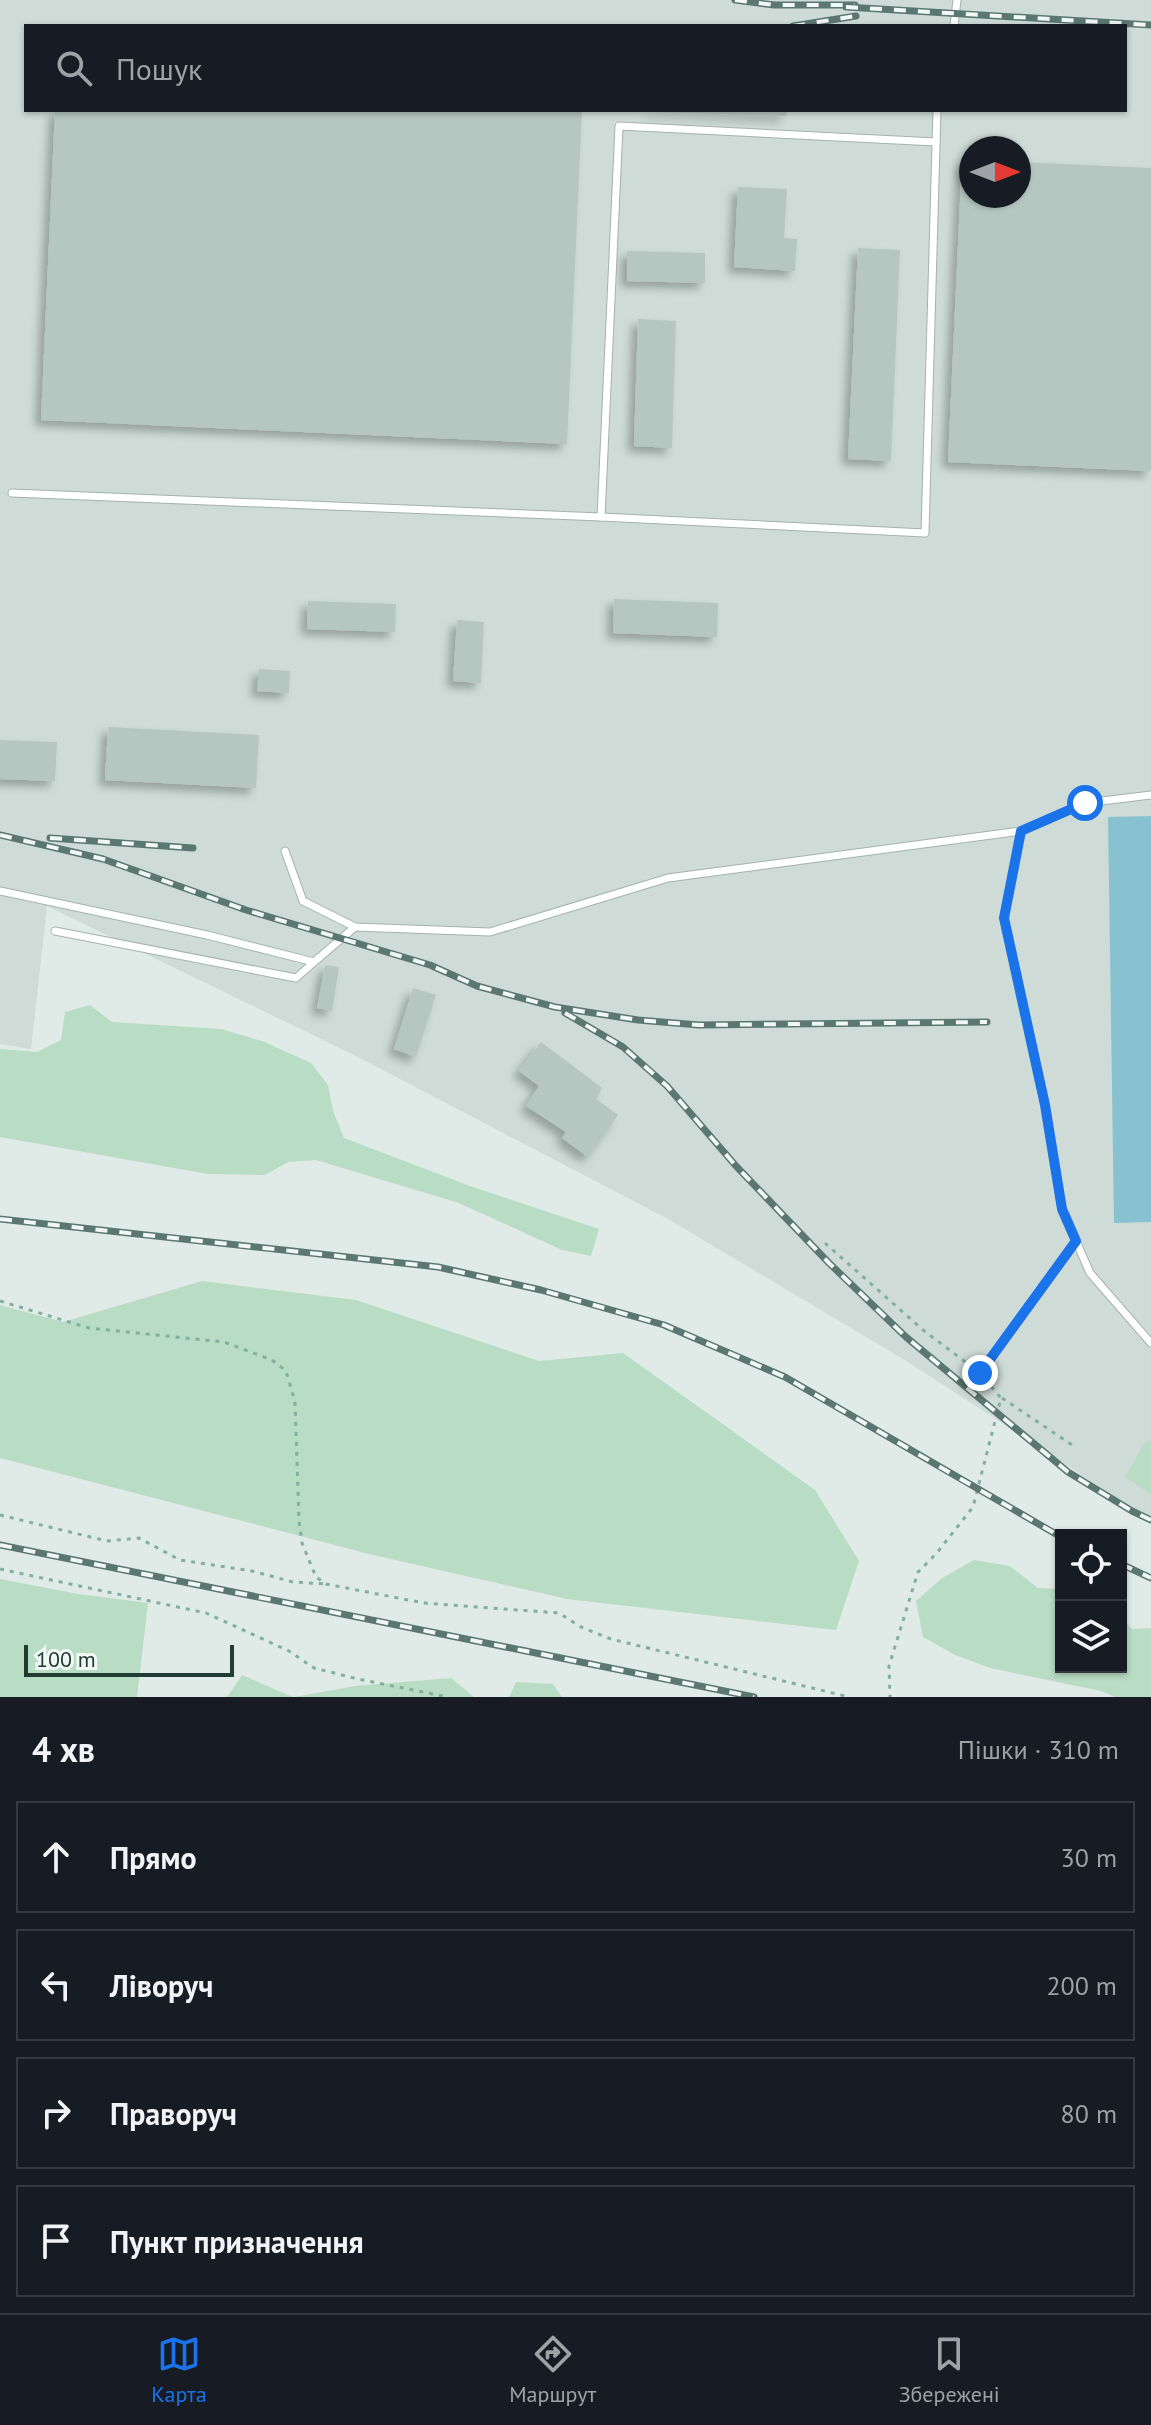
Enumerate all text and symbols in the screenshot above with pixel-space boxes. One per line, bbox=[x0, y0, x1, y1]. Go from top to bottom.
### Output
search box bbox=[24, 24, 1127, 112]
icon: search bbox=[52, 46, 96, 90]
text: Пошук bbox=[116, 49, 202, 88]
north arrow bbox=[959, 136, 1031, 208]
route start bbox=[1067, 785, 1103, 821]
route end bbox=[962, 1355, 998, 1391]
map controls bbox=[1055, 1529, 1127, 1673]
button: locate bbox=[1055, 1529, 1127, 1601]
button: layers bbox=[1055, 1601, 1127, 1673]
scale bar bbox=[24, 1641, 234, 1677]
text: 100 m bbox=[36, 1645, 96, 1673]
text: 4 хв bbox=[32, 1727, 95, 1771]
text: Пішки · 310 m bbox=[958, 1733, 1119, 1766]
icon: ahead bbox=[34, 1835, 78, 1879]
text: Прямо bbox=[110, 1838, 197, 1877]
text: 30 m bbox=[1061, 1841, 1117, 1874]
icon: left bbox=[34, 1963, 78, 2007]
text: Ліворуч bbox=[110, 1966, 213, 2005]
text: 200 m bbox=[1046, 1969, 1117, 2002]
icon: right bbox=[34, 2091, 78, 2135]
text: Праворуч bbox=[110, 2094, 237, 2133]
text: 80 m bbox=[1061, 2097, 1117, 2130]
icon: arrive bbox=[34, 2219, 78, 2263]
text: Пункт призначення bbox=[110, 2222, 364, 2261]
tab: Карта bbox=[151, 2332, 207, 2408]
tab: Маршрут bbox=[509, 2332, 596, 2408]
tab: Збережені bbox=[899, 2332, 1000, 2408]

